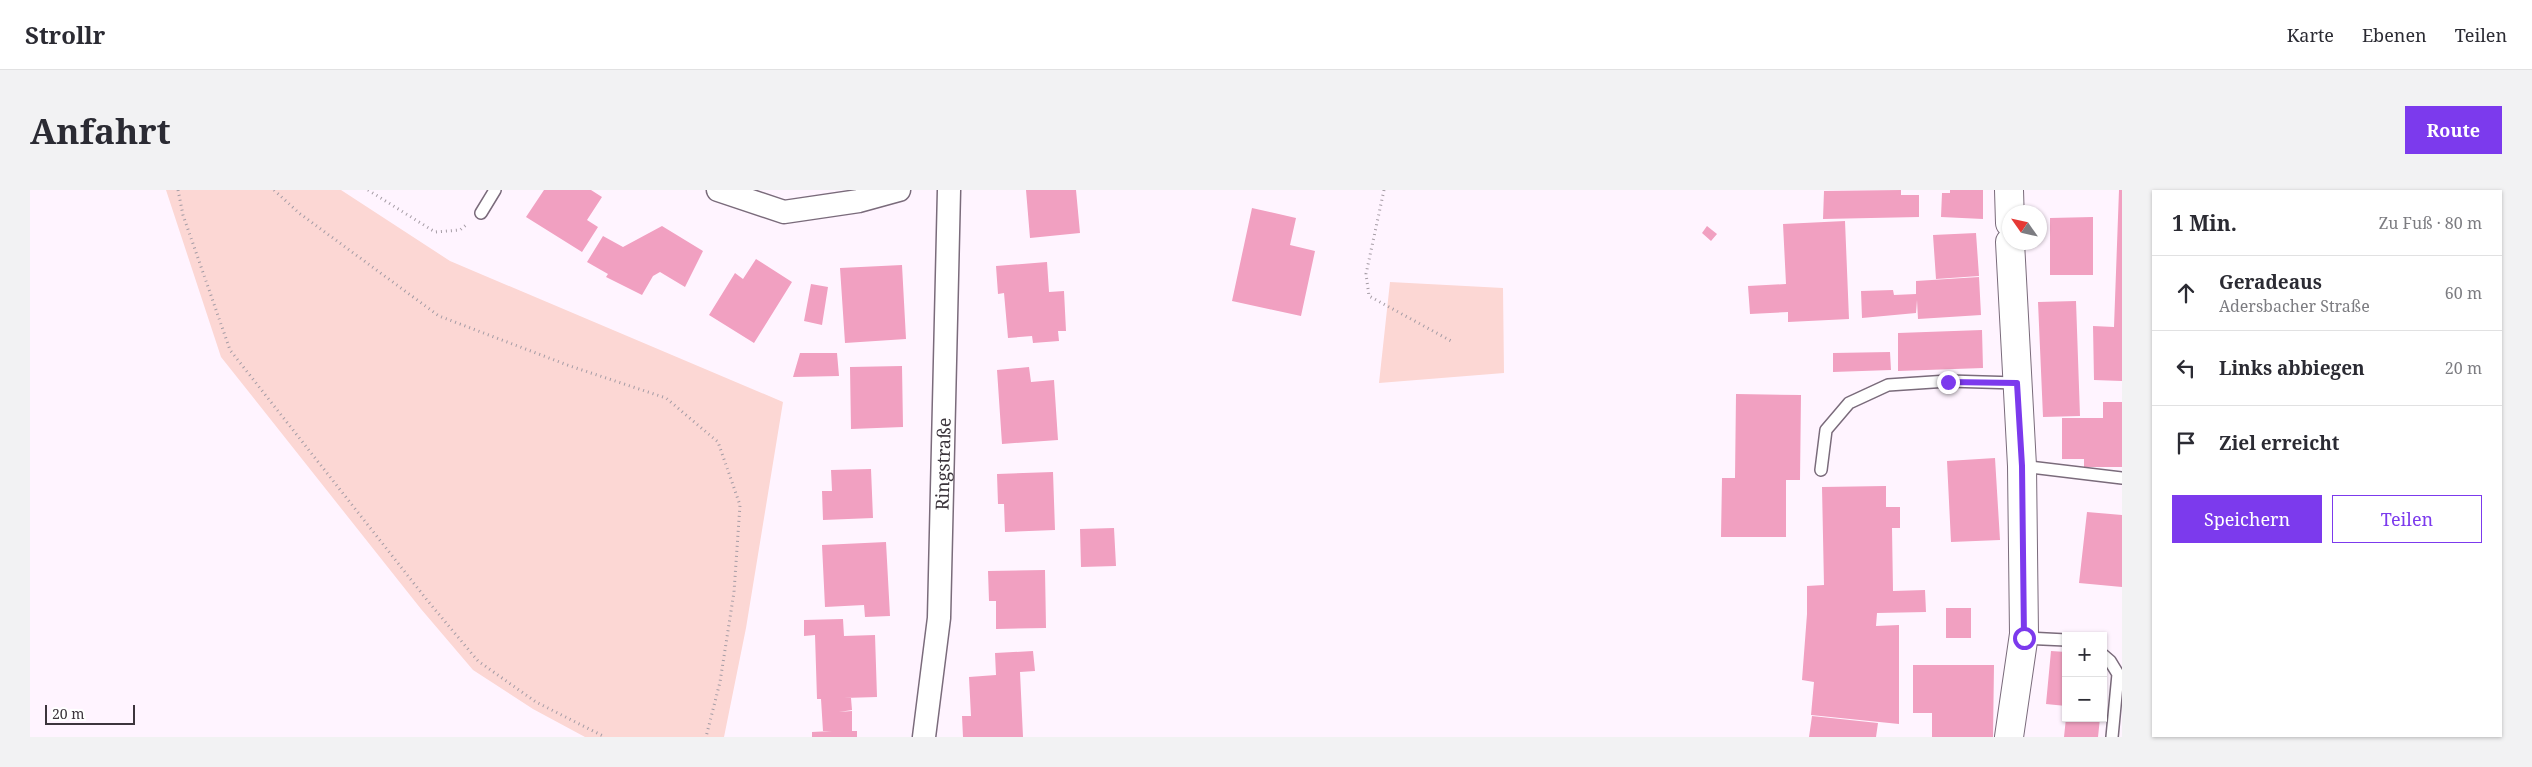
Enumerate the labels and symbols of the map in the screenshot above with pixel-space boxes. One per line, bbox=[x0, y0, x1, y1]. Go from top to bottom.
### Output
north arrow bbox=[2002, 205, 2047, 250]
route end bbox=[1937, 371, 1960, 394]
street label: Ringstraße bbox=[930, 417, 956, 511]
route start bbox=[2013, 627, 2036, 650]
scale bar bbox=[45, 702, 135, 725]

